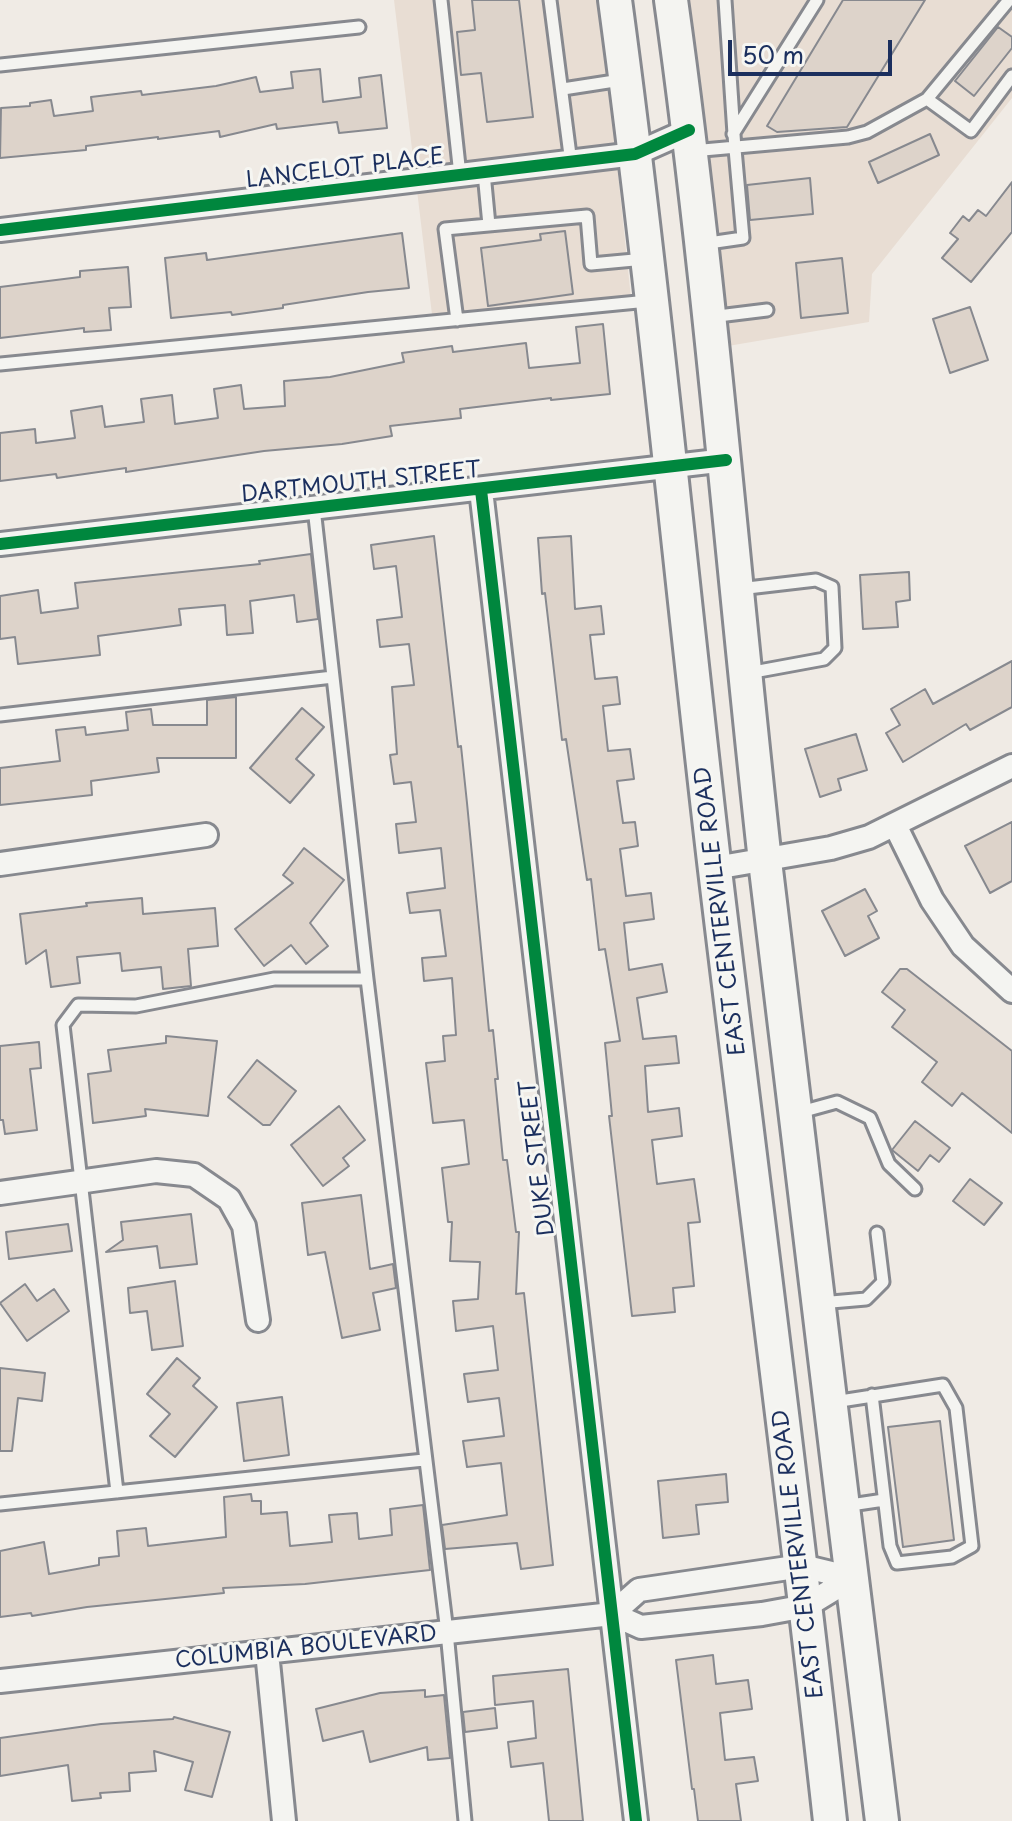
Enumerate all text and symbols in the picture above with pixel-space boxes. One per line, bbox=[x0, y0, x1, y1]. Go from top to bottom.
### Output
scale bar bbox=[732, 24, 896, 74]
text: 50 m bbox=[742, 36, 804, 72]
street label: LANCELOT PLACE bbox=[245, 144, 445, 194]
street label: DARTMOUTH STREET bbox=[240, 457, 482, 509]
street label: EAST CENTERVILLE ROAD bbox=[690, 765, 752, 1057]
street label: DUKE STREET bbox=[515, 1079, 561, 1237]
street label: EAST CENTERVILLE ROAD bbox=[768, 1408, 830, 1700]
street label: COLUMBIA BOULEVARD bbox=[174, 1621, 438, 1675]

